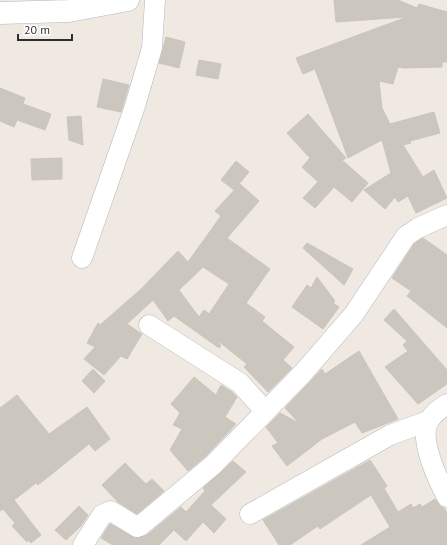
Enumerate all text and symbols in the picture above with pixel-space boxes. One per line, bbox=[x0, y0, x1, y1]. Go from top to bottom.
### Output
scale bar bbox=[18, 16, 72, 42]
text: 20 m bbox=[24, 22, 50, 37]

